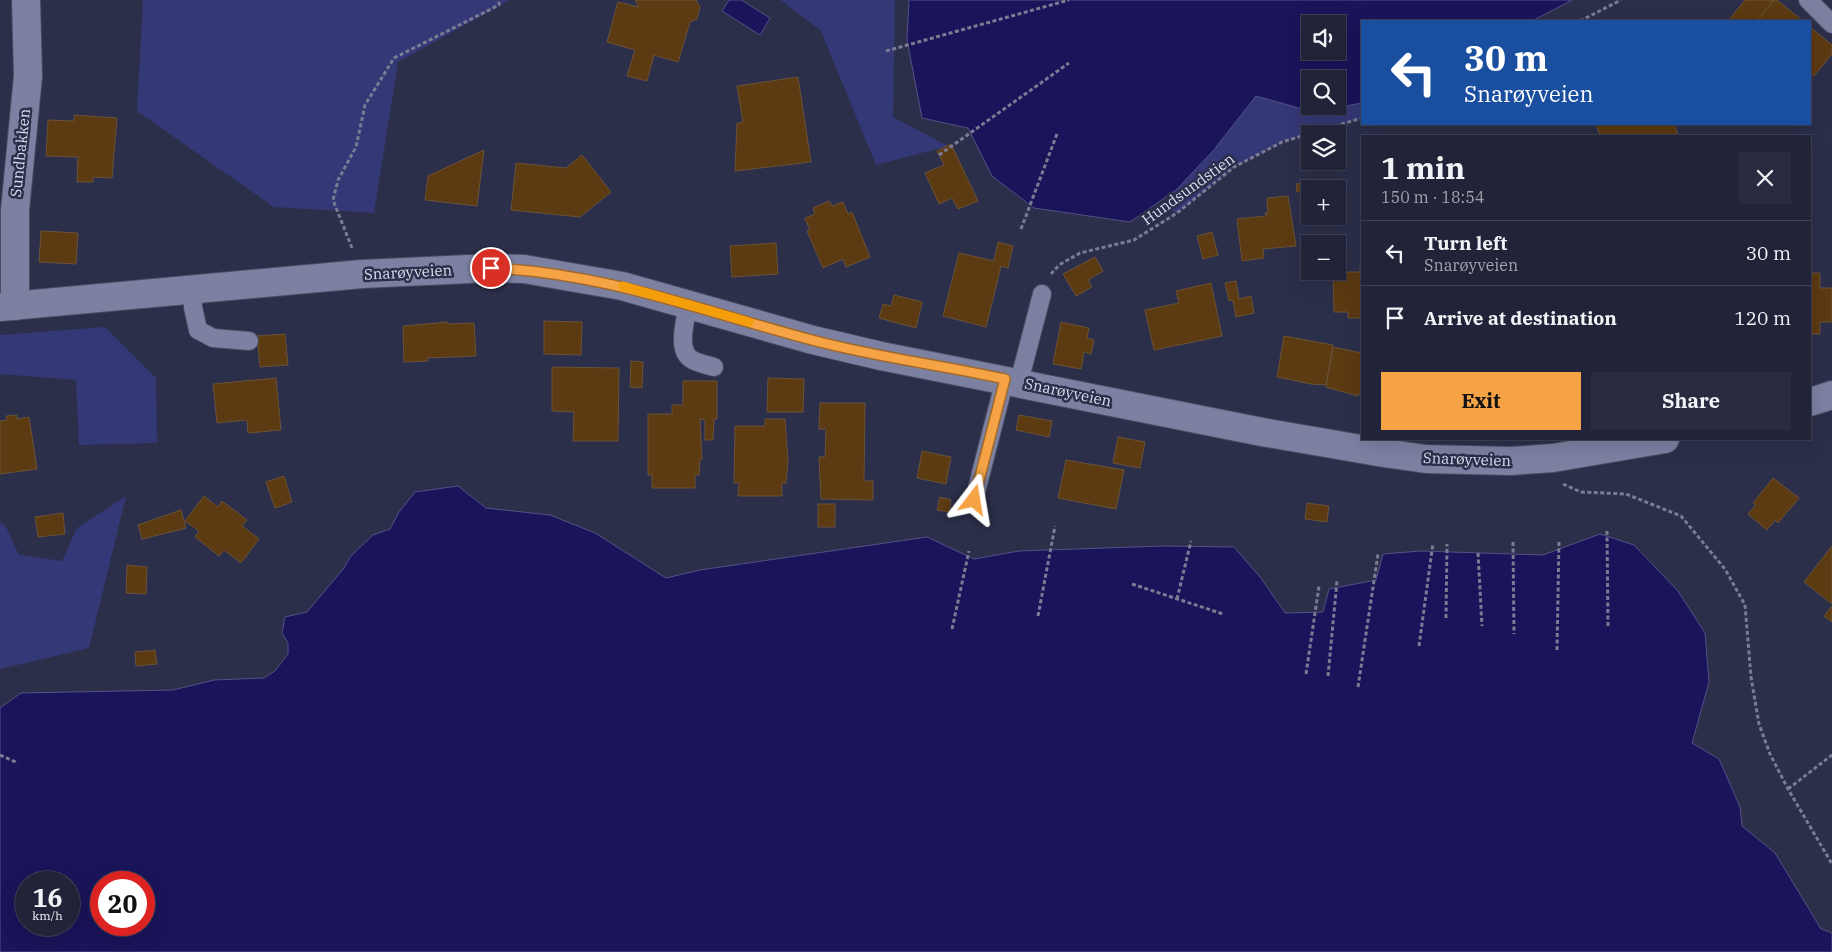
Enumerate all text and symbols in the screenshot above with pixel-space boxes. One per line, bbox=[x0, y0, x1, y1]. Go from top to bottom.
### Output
map controls bbox=[1301, 15, 1346, 280]
button: sound bbox=[1301, 15, 1346, 60]
text: 30 m bbox=[1464, 35, 1548, 81]
icon: left bbox=[1381, 40, 1446, 105]
button: search bbox=[1301, 70, 1346, 115]
text: Snarøyveien bbox=[1464, 79, 1593, 108]
street label: Sundbakken bbox=[6, 107, 34, 198]
button: layers bbox=[1301, 125, 1346, 170]
text: 1 min bbox=[1381, 148, 1465, 187]
street label: Hundsundstien bbox=[1138, 149, 1238, 229]
button: close bbox=[1739, 152, 1791, 204]
button: + bbox=[1301, 180, 1346, 225]
text: 150 m · 18:54 bbox=[1381, 187, 1484, 207]
text: Turn left bbox=[1424, 231, 1507, 255]
button: − bbox=[1301, 235, 1346, 280]
icon: left bbox=[1381, 239, 1409, 267]
text: 30 m bbox=[1746, 241, 1791, 265]
pin bbox=[470, 247, 512, 289]
icon: arrive bbox=[477, 254, 505, 282]
text: Snarøyveien bbox=[1424, 255, 1518, 275]
street label: Snarøyveien bbox=[363, 260, 453, 284]
icon: arrive bbox=[1381, 304, 1409, 332]
text: Arrive at destination bbox=[1424, 306, 1617, 330]
text: 120 m bbox=[1734, 306, 1791, 330]
button: Exit bbox=[1381, 372, 1581, 430]
button: Share bbox=[1591, 372, 1791, 430]
street label: Snarøyveien bbox=[1023, 374, 1114, 411]
street label: Snarøyveien bbox=[1423, 448, 1512, 470]
position arrow bbox=[947, 473, 999, 525]
speed limit sign: 20 bbox=[90, 871, 155, 936]
text: 16 bbox=[32, 881, 63, 914]
text: km/h bbox=[32, 908, 63, 923]

